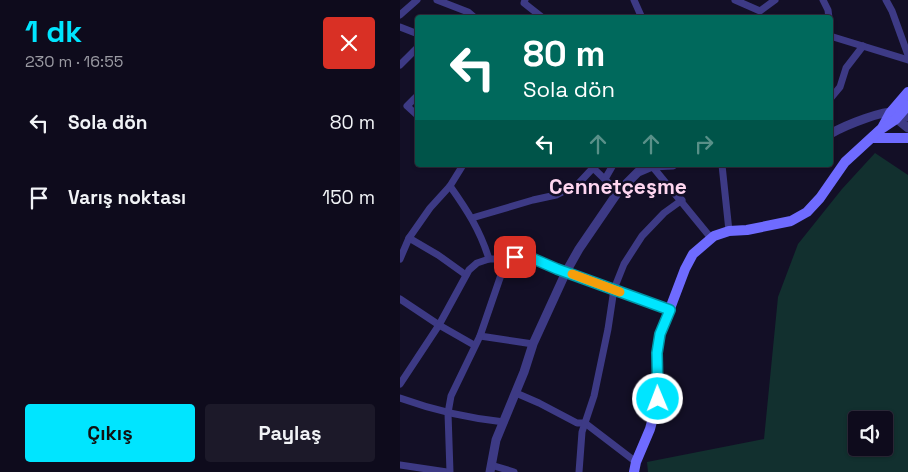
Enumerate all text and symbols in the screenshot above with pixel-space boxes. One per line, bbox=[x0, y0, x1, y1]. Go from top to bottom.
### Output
text: 1 dk bbox=[25, 12, 82, 51]
button: close bbox=[323, 17, 375, 69]
text: 80 m bbox=[523, 32, 605, 76]
icon: left bbox=[440, 35, 505, 100]
text: 230 m · 16:55 bbox=[25, 51, 123, 72]
text: Sola dön bbox=[523, 75, 615, 103]
icon: left bbox=[25, 109, 53, 137]
text: Sola dön bbox=[68, 110, 147, 135]
text: 80 m bbox=[330, 110, 375, 135]
icon: left bbox=[531, 130, 559, 158]
icon: ahead bbox=[584, 130, 612, 158]
icon: ahead bbox=[637, 130, 665, 158]
icon: right bbox=[690, 130, 718, 158]
district label: Cennetçeşme bbox=[549, 173, 687, 200]
icon: arrive bbox=[25, 184, 53, 212]
text: Varış noktası bbox=[68, 185, 186, 210]
text: 150 m bbox=[322, 185, 375, 210]
pin bbox=[494, 236, 536, 278]
icon: arrive bbox=[501, 243, 529, 271]
position arrow bbox=[631, 372, 683, 424]
button: Çıkış bbox=[25, 404, 195, 462]
button: Paylaş bbox=[205, 404, 375, 462]
map controls bbox=[848, 411, 893, 456]
button: sound bbox=[848, 411, 893, 456]

